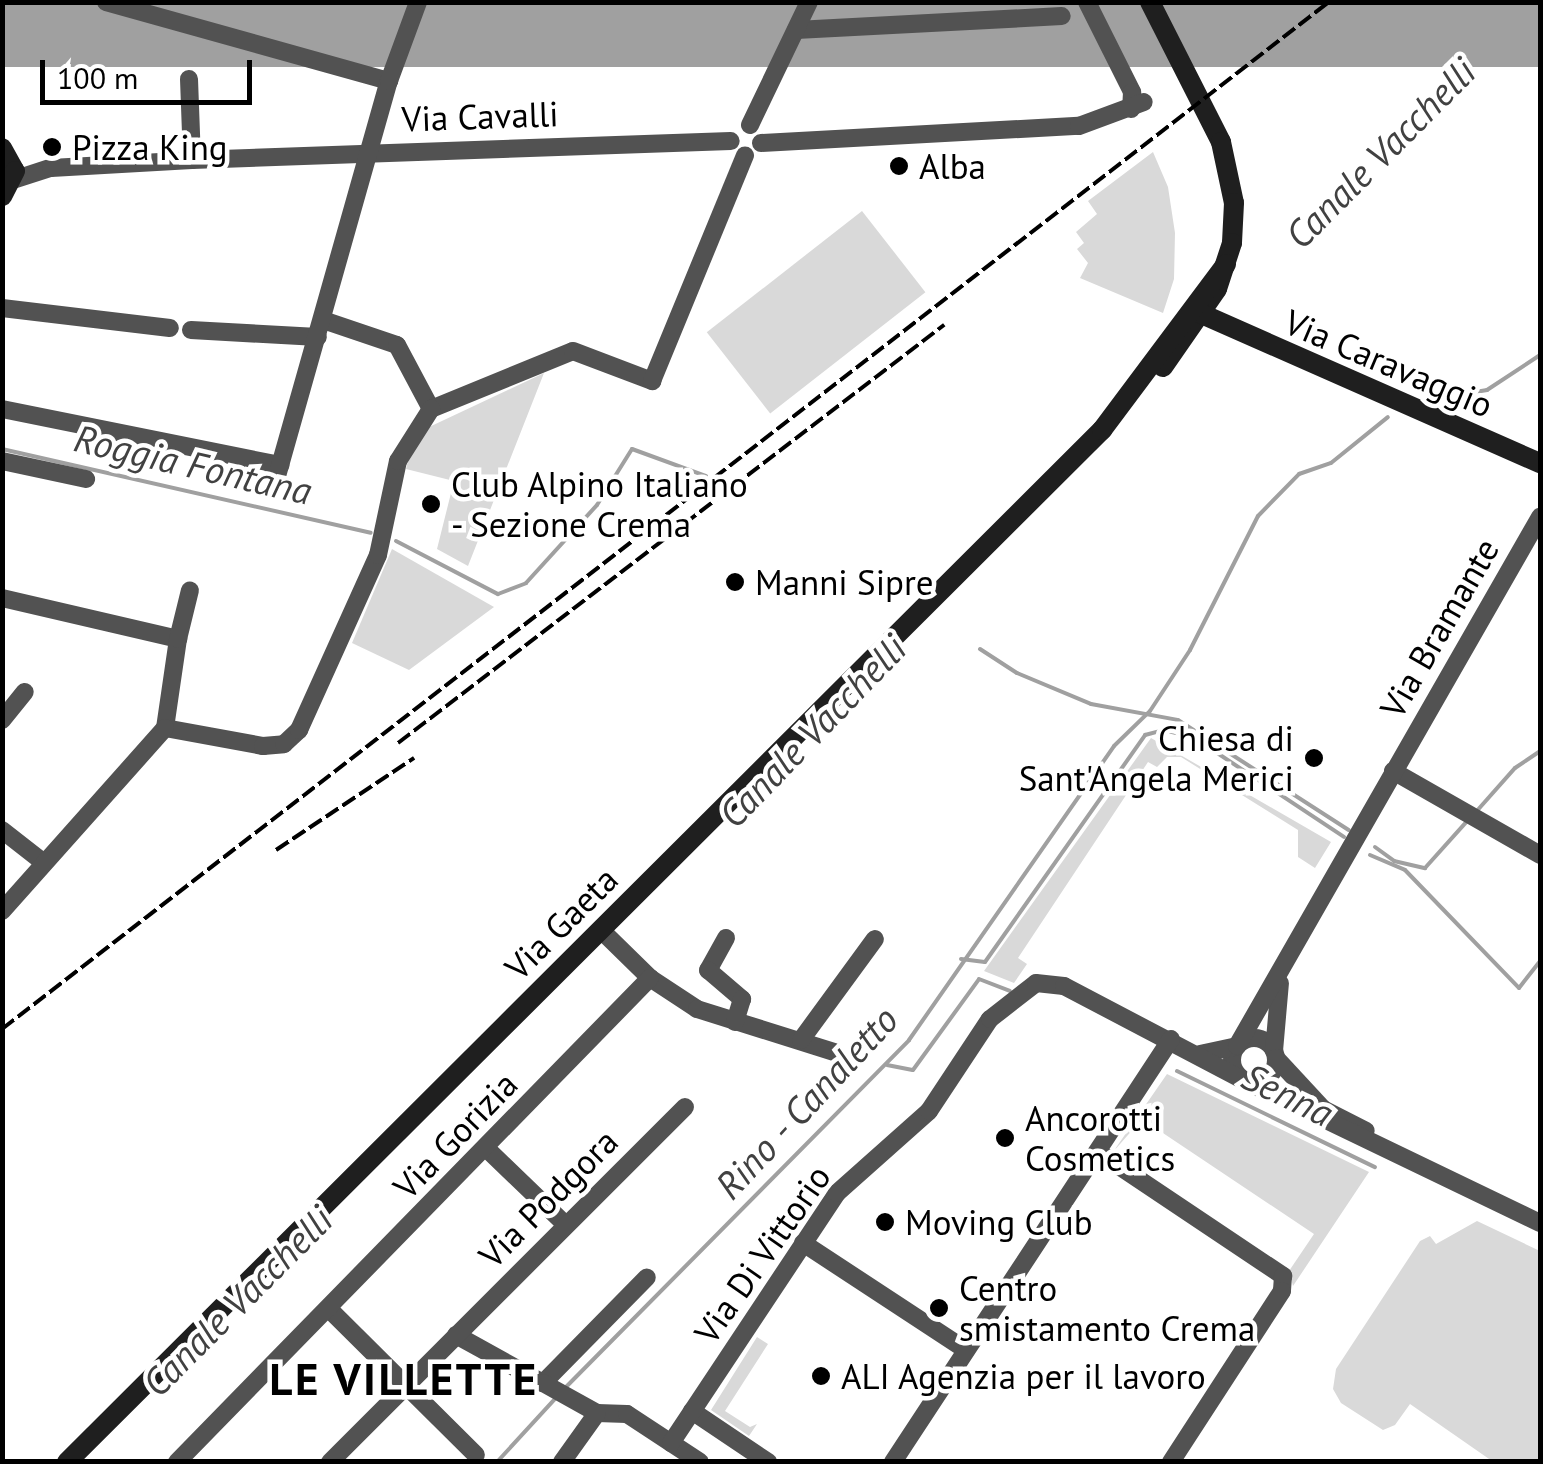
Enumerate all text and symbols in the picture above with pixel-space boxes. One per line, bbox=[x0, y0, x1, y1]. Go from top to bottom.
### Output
scale bar bbox=[45, 40, 258, 102]
water label: Canale Vacchelli bbox=[1275, 48, 1485, 258]
text: 100 m bbox=[57, 58, 138, 97]
street label: Via Cavalli bbox=[401, 92, 559, 140]
place label: Pizza King bbox=[72, 126, 228, 168]
marker: Pizza King bbox=[41, 136, 63, 158]
place label: Alba bbox=[919, 145, 986, 187]
marker: Alba bbox=[888, 155, 910, 177]
street label: Via Caravaggio bbox=[1279, 300, 1499, 426]
water label: Roggia Fontana bbox=[70, 415, 316, 513]
place label: Club Alpino Italiano - Sezione Crema bbox=[451, 463, 749, 545]
marker: Club Alpino Italiano - Sezione Crema bbox=[420, 493, 442, 515]
street label: Via Bramante bbox=[1371, 531, 1507, 725]
place label: Manni Sipre bbox=[755, 561, 934, 603]
marker: Manni Sipre bbox=[724, 571, 746, 593]
water label: Canale Vacchelli bbox=[709, 625, 915, 837]
place label: Chiesa di Sant'Angela Merici bbox=[1019, 717, 1294, 799]
marker: Chiesa di Sant'Angela Merici bbox=[1303, 747, 1325, 769]
street label: Via Gaeta bbox=[496, 858, 626, 988]
water label: Rino - Canaletto bbox=[704, 995, 908, 1209]
water label: Senna bbox=[1235, 1053, 1341, 1135]
street label: Via Gorizia bbox=[384, 1063, 526, 1207]
place label: Ancorotti Cosmetics bbox=[1025, 1097, 1175, 1179]
street label: Via Podgora bbox=[470, 1120, 626, 1276]
marker: Ancorotti Cosmetics bbox=[994, 1127, 1016, 1149]
street label: Via Di Vittorio bbox=[685, 1156, 839, 1352]
water label: Canale Vacchelli bbox=[132, 1196, 342, 1406]
place label: Moving Club bbox=[905, 1201, 1093, 1243]
marker: Moving Club bbox=[874, 1211, 896, 1233]
place label: Centro smistamento Crema bbox=[959, 1267, 1255, 1349]
marker: Centro smistamento Crema bbox=[928, 1297, 950, 1319]
district label: LE VILLETTE bbox=[269, 1352, 539, 1406]
place label: ALI Agenzia per il lavoro bbox=[841, 1355, 1207, 1397]
marker: ALI Agenzia per il lavoro bbox=[810, 1365, 832, 1387]

